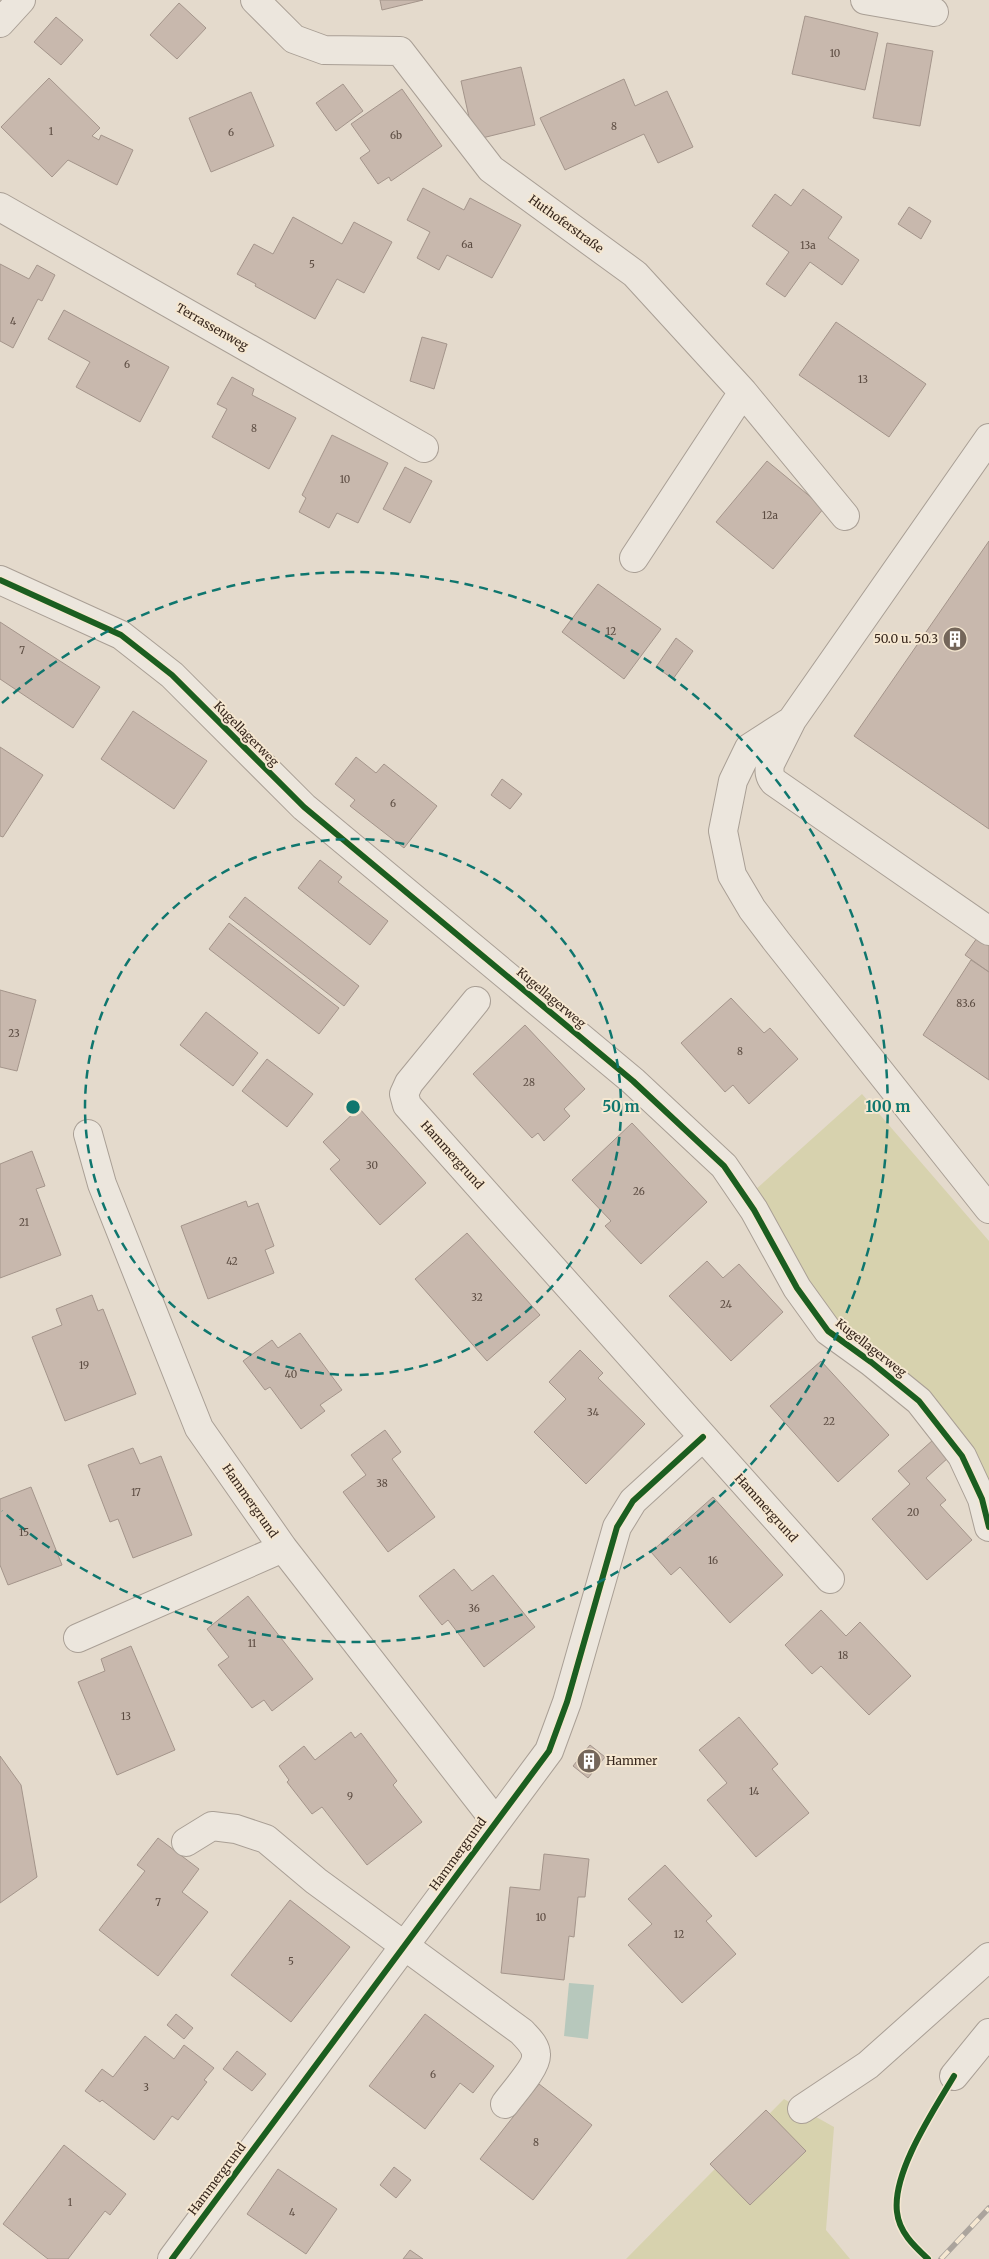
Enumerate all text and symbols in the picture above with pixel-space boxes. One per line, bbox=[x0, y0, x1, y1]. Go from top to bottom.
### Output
house number: 10 bbox=[830, 47, 840, 60]
house number: 8 bbox=[611, 120, 617, 133]
house number: 1 bbox=[49, 125, 54, 138]
house number: 6 bbox=[228, 126, 234, 139]
house number: 6b bbox=[390, 129, 402, 142]
street label: Huthoferstraße bbox=[526, 191, 607, 256]
house number: 6a bbox=[461, 238, 473, 251]
house number: 13a bbox=[800, 239, 816, 252]
house number: 5 bbox=[309, 258, 315, 271]
street label: Terrassenweg bbox=[173, 300, 252, 354]
house number: 4 bbox=[10, 315, 16, 328]
house number: 6 bbox=[124, 358, 130, 371]
house number: 13 bbox=[858, 373, 868, 386]
house number: 8 bbox=[251, 422, 257, 435]
house number: 10 bbox=[340, 473, 350, 486]
house number: 12a bbox=[762, 509, 779, 522]
house number: 12 bbox=[606, 625, 616, 638]
building icon: 50.0 u. 50.3 bbox=[942, 626, 968, 652]
place label: 50.0 u. 50.3 bbox=[874, 631, 938, 646]
house number: 7 bbox=[19, 644, 25, 657]
street label: Kugellagerweg bbox=[211, 698, 282, 770]
house number: 6 bbox=[390, 797, 396, 810]
street label: Kugellagerweg bbox=[514, 964, 589, 1031]
house number: 83.6 bbox=[956, 997, 976, 1010]
house number: 23 bbox=[8, 1027, 20, 1040]
house number: 8 bbox=[737, 1045, 743, 1058]
house number: 28 bbox=[523, 1076, 535, 1089]
text: 50 m bbox=[602, 1097, 640, 1116]
text: 100 m bbox=[866, 1097, 910, 1116]
centre of rings bbox=[344, 1098, 362, 1116]
street label: Hammergrund bbox=[418, 1117, 487, 1192]
house number: 30 bbox=[366, 1159, 378, 1172]
house number: 26 bbox=[633, 1185, 645, 1198]
house number: 21 bbox=[19, 1216, 30, 1229]
house number: 42 bbox=[226, 1255, 238, 1268]
house number: 32 bbox=[471, 1291, 483, 1304]
house number: 24 bbox=[720, 1298, 732, 1311]
street label: Kugellagerweg bbox=[833, 1315, 910, 1380]
house number: 19 bbox=[79, 1359, 89, 1372]
house number: 40 bbox=[285, 1368, 297, 1381]
house number: 34 bbox=[587, 1406, 599, 1419]
house number: 22 bbox=[823, 1415, 835, 1428]
street label: Hammergrund bbox=[219, 1461, 281, 1540]
street label: Hammergrund bbox=[732, 1470, 801, 1545]
house number: 38 bbox=[376, 1477, 388, 1490]
house number: 17 bbox=[131, 1486, 141, 1499]
house number: 20 bbox=[907, 1506, 919, 1519]
house number: 15 bbox=[19, 1526, 29, 1539]
house number: 16 bbox=[708, 1554, 718, 1567]
house number: 36 bbox=[468, 1602, 480, 1615]
house number: 11 bbox=[248, 1637, 257, 1650]
house number: 18 bbox=[838, 1649, 848, 1662]
house number: 13 bbox=[121, 1710, 131, 1723]
building icon: Hammer bbox=[576, 1748, 602, 1774]
place label: Hammer bbox=[606, 1753, 658, 1768]
house number: 14 bbox=[749, 1785, 759, 1798]
house number: 9 bbox=[347, 1790, 353, 1803]
street label: Hammergrund bbox=[426, 1814, 489, 1893]
house number: 7 bbox=[155, 1896, 161, 1909]
house number: 10 bbox=[536, 1911, 546, 1924]
house number: 12 bbox=[674, 1928, 684, 1941]
house number: 5 bbox=[288, 1955, 294, 1968]
house number: 6 bbox=[430, 2068, 436, 2081]
house number: 3 bbox=[143, 2081, 149, 2094]
house number: 8 bbox=[533, 2136, 539, 2149]
street label: Hammergrund bbox=[185, 2140, 249, 2218]
house number: 1 bbox=[68, 2196, 73, 2209]
house number: 4 bbox=[289, 2206, 295, 2219]

